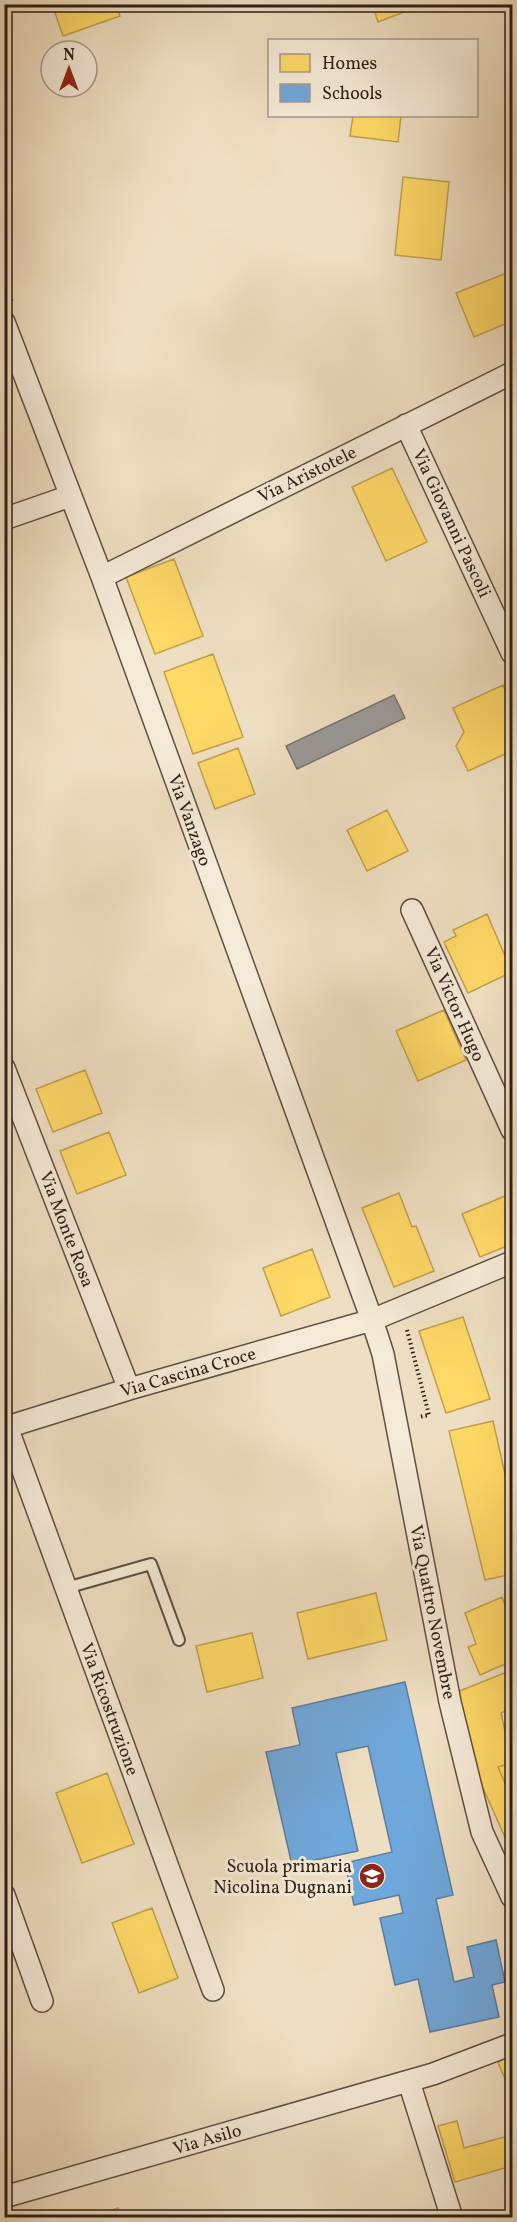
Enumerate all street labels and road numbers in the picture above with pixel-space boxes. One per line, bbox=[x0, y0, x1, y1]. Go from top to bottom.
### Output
street label: Via Aristotele bbox=[254, 441, 361, 510]
street label: Via Giovanni Pascoli bbox=[405, 445, 496, 602]
street label: Via Vanzago bbox=[160, 771, 217, 870]
street label: Via Victor Hugo bbox=[417, 943, 490, 1066]
street label: Via Monte Rosa bbox=[32, 1168, 99, 1291]
street label: Via Cascina Croce bbox=[118, 1342, 259, 1405]
street label: Via Quattro Novembre bbox=[402, 1523, 461, 1702]
street label: Via Ricostruzione bbox=[73, 1640, 144, 1779]
street label: Via Asilo bbox=[170, 2119, 245, 2162]

